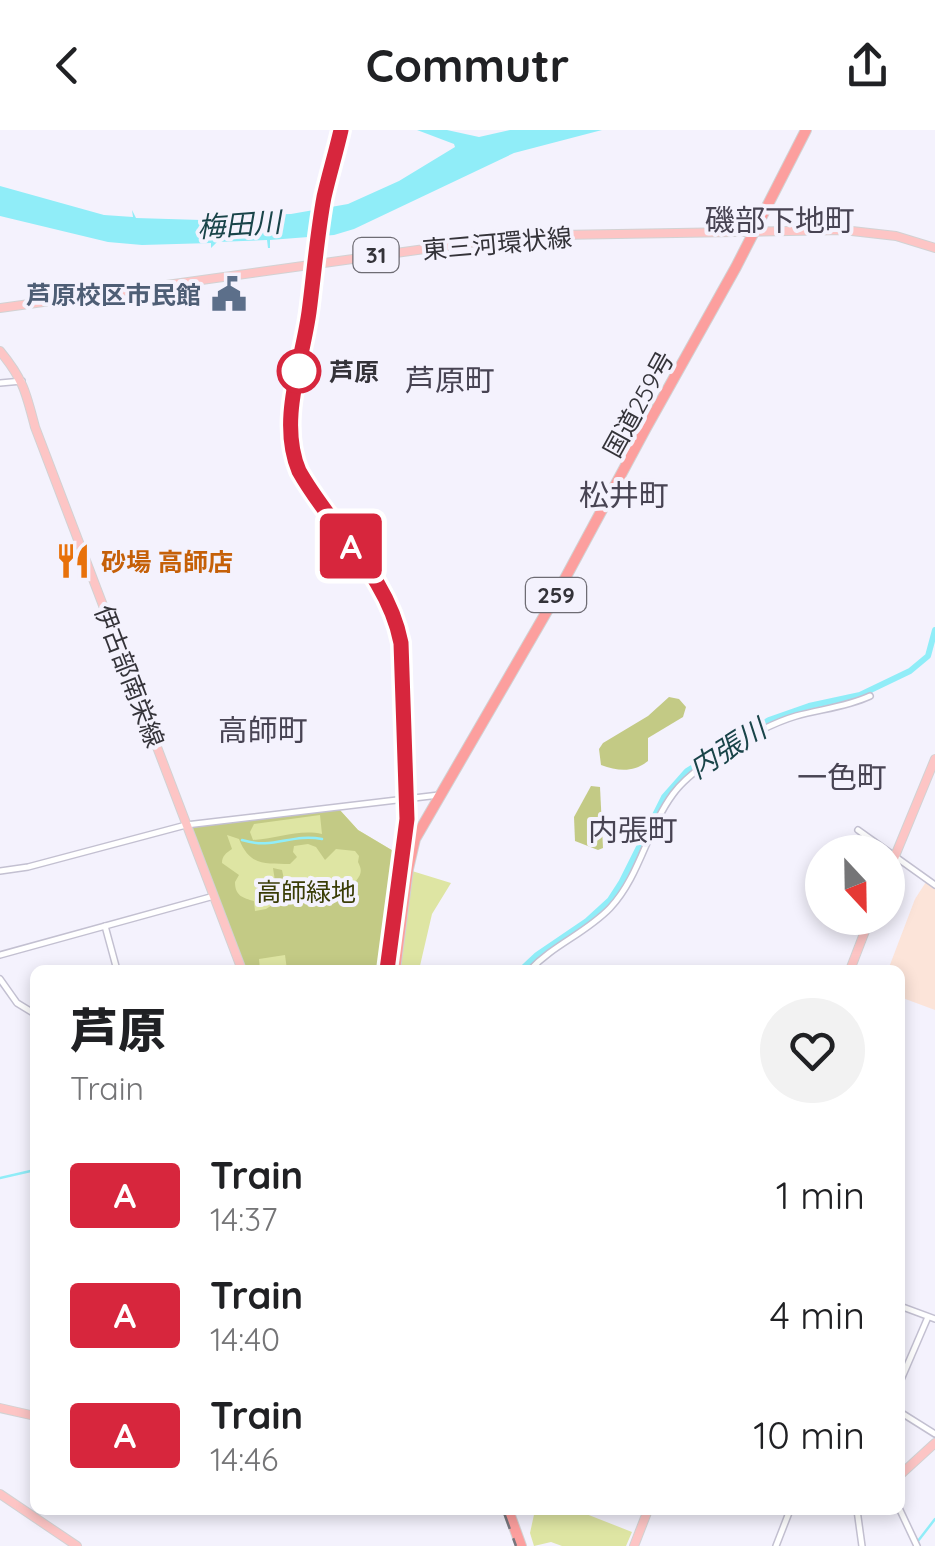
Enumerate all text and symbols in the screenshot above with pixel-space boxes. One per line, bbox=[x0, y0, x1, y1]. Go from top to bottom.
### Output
text: Commutr bbox=[366, 37, 569, 93]
icon: back bbox=[40, 38, 95, 93]
icon: share bbox=[840, 38, 895, 93]
district label: 磯部下地町 bbox=[705, 201, 855, 239]
water label: 梅田川 bbox=[196, 203, 285, 244]
street label: 東三河環状線 bbox=[421, 221, 573, 265]
road number: 31 bbox=[354, 238, 398, 272]
public building icon: 芦原校区市民館 bbox=[210, 275, 248, 313]
place label: 芦原校区市民館 bbox=[26, 279, 201, 310]
street label: 国道259号 bbox=[596, 346, 680, 462]
marker: 芦原 bbox=[278, 350, 320, 392]
place label: 芦原 bbox=[329, 356, 379, 387]
district label: 芦原町 bbox=[405, 361, 495, 399]
district label: 松井町 bbox=[579, 476, 669, 514]
line badge: A bbox=[318, 514, 384, 578]
text: A bbox=[340, 524, 362, 568]
restaurant icon: 砂場 高師店 bbox=[54, 542, 92, 580]
place label: 砂場 高師店 bbox=[101, 546, 233, 577]
road number: 259 bbox=[526, 578, 586, 612]
street label: 伊古部南栄線 bbox=[89, 600, 171, 752]
water label: 内張川 bbox=[682, 709, 774, 785]
district label: 高師町 bbox=[218, 711, 308, 749]
district label: 一色町 bbox=[797, 758, 887, 796]
district label: 内張町 bbox=[588, 811, 678, 849]
north arrow bbox=[805, 835, 905, 935]
map controls bbox=[805, 835, 905, 935]
park label: 高師緑地 bbox=[256, 876, 356, 907]
button: heart bbox=[760, 998, 865, 1103]
text: 芦原 bbox=[70, 1000, 166, 1060]
text: Train bbox=[70, 1068, 144, 1108]
text: Train bbox=[210, 1151, 303, 1199]
text: 1 min bbox=[776, 1171, 865, 1219]
text: A bbox=[114, 1173, 136, 1217]
text: 14:37 bbox=[210, 1199, 277, 1239]
text: Train bbox=[210, 1271, 303, 1319]
text: 4 min bbox=[770, 1291, 865, 1339]
text: A bbox=[114, 1293, 136, 1337]
text: 14:40 bbox=[210, 1319, 280, 1359]
text: Train bbox=[210, 1391, 303, 1439]
text: 10 min bbox=[753, 1411, 865, 1459]
text: A bbox=[114, 1413, 136, 1457]
text: 14:46 bbox=[210, 1439, 278, 1479]

